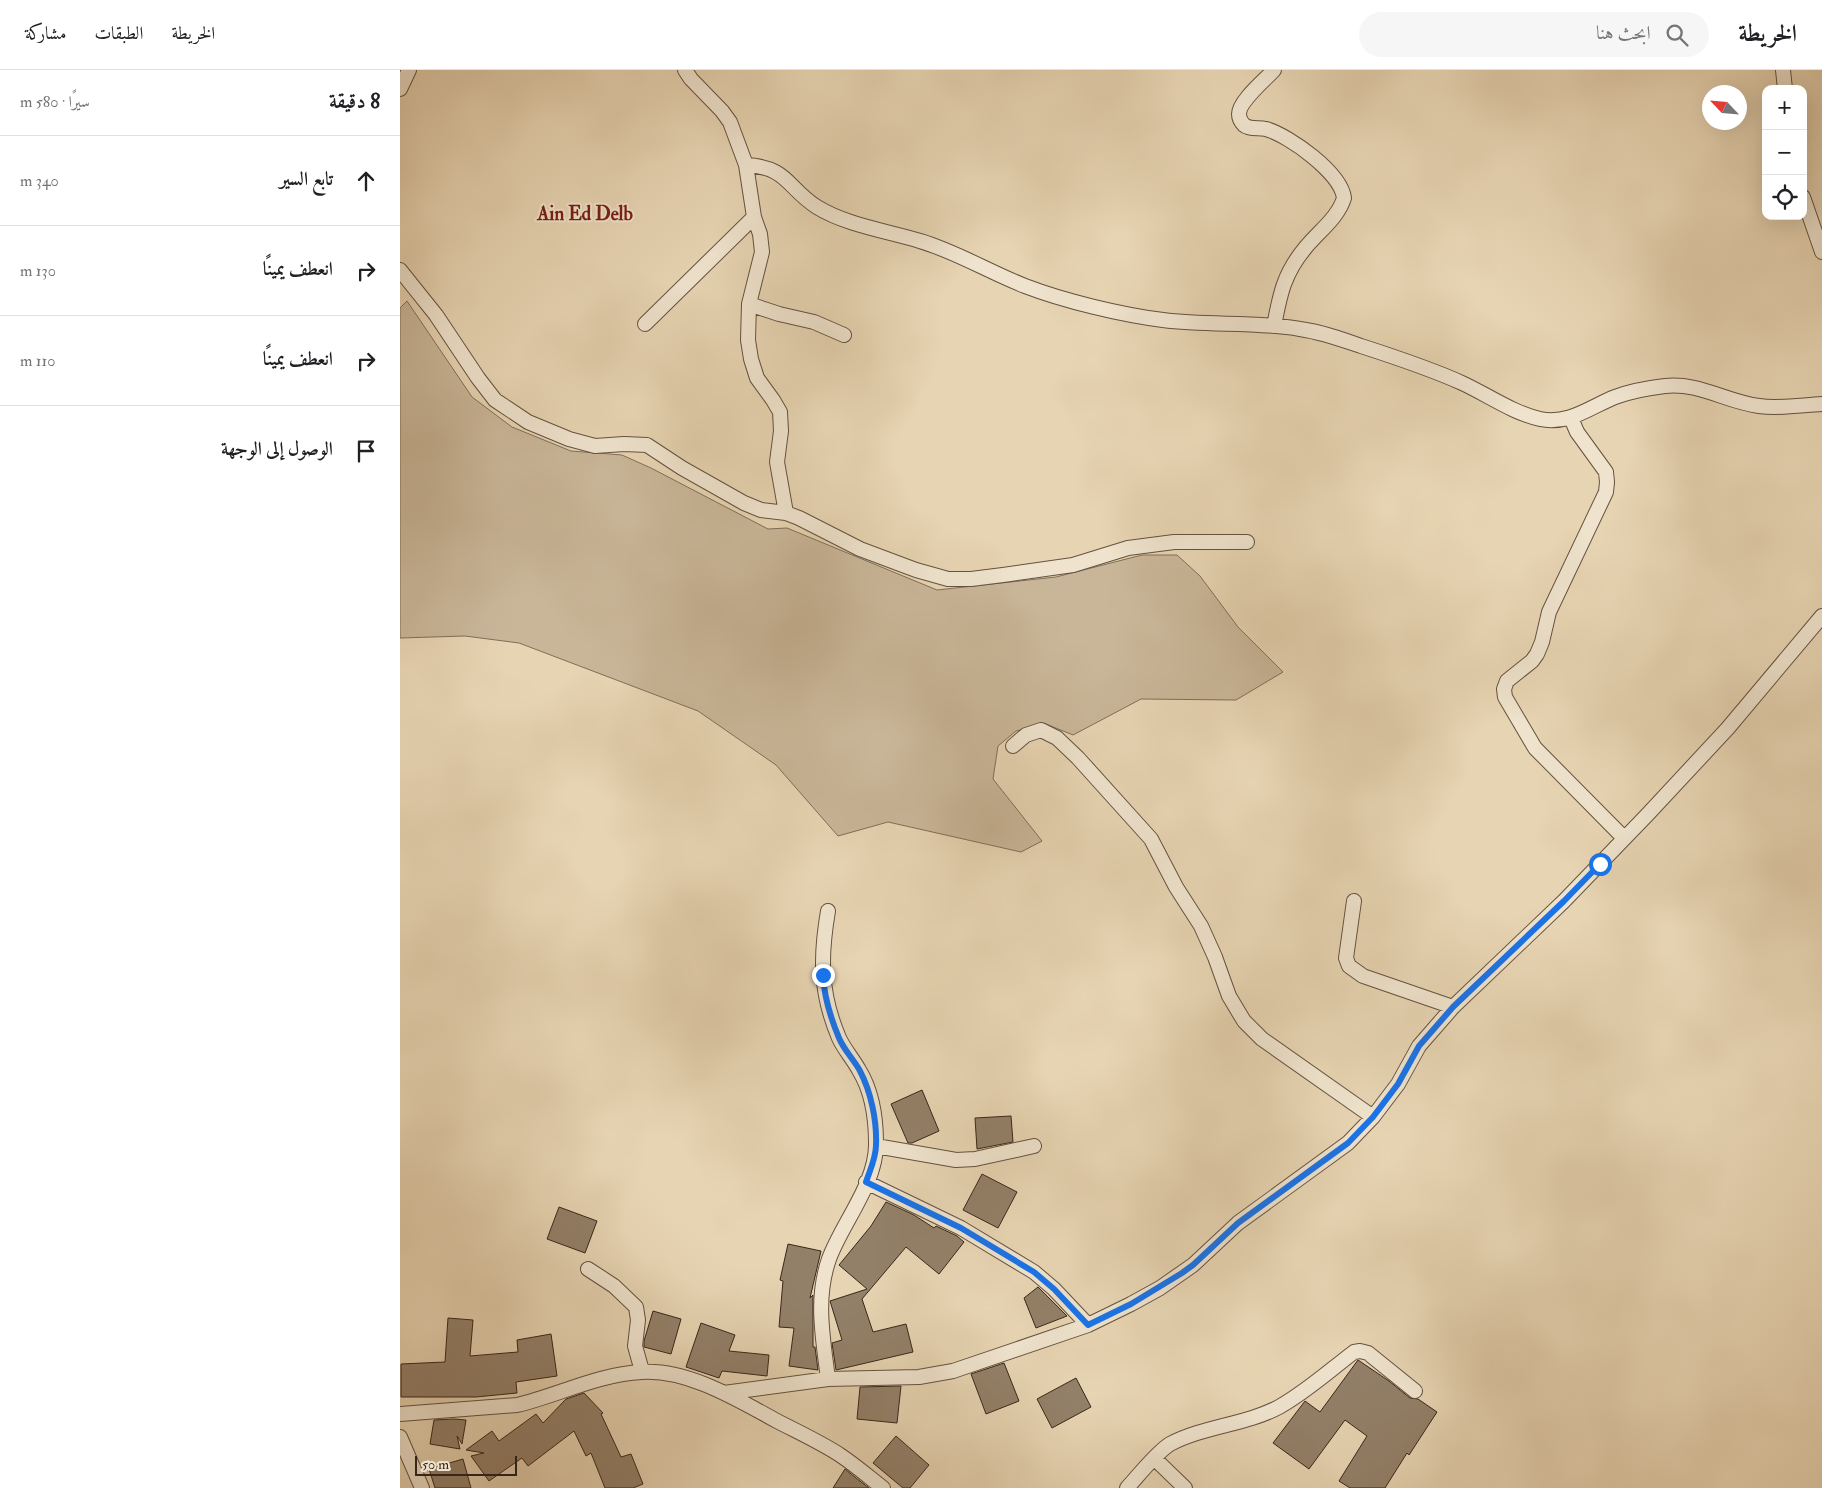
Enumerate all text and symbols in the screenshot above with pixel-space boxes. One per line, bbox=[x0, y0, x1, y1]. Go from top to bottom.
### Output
search box bbox=[1359, 12, 1709, 57]
text: الخريطة bbox=[1739, 18, 1797, 49]
text: ابحث هنا bbox=[1596, 21, 1651, 45]
icon: search bbox=[1663, 21, 1691, 49]
text: مشاركة bbox=[25, 22, 66, 45]
text: الطبقات bbox=[94, 22, 143, 45]
text: الخريطة bbox=[171, 22, 215, 45]
north arrow bbox=[1702, 85, 1747, 130]
map controls bbox=[1762, 85, 1807, 220]
button: + bbox=[1762, 85, 1807, 130]
text: 8 دقيقة bbox=[329, 88, 380, 115]
text: سيرًا · 580 m bbox=[20, 92, 90, 112]
button: − bbox=[1762, 130, 1807, 175]
text: تابع السير bbox=[279, 167, 333, 191]
icon: ahead bbox=[352, 167, 380, 195]
text: 340 m bbox=[20, 171, 59, 191]
button: locate bbox=[1762, 175, 1807, 220]
district label: Ain Ed Delb bbox=[536, 202, 633, 226]
text: انعطف يمينًا bbox=[263, 257, 333, 281]
icon: right bbox=[352, 257, 380, 285]
text: 130 m bbox=[20, 261, 56, 281]
text: انعطف يمينًا bbox=[263, 347, 333, 371]
icon: right bbox=[352, 347, 380, 375]
text: 110 m bbox=[20, 351, 55, 371]
text: الوصول إلى الوجهة bbox=[221, 437, 333, 461]
icon: arrive bbox=[352, 437, 380, 465]
route start bbox=[1589, 853, 1612, 876]
route end bbox=[812, 964, 835, 987]
scale bar bbox=[415, 1453, 518, 1476]
text: 50 m bbox=[422, 1456, 449, 1473]

